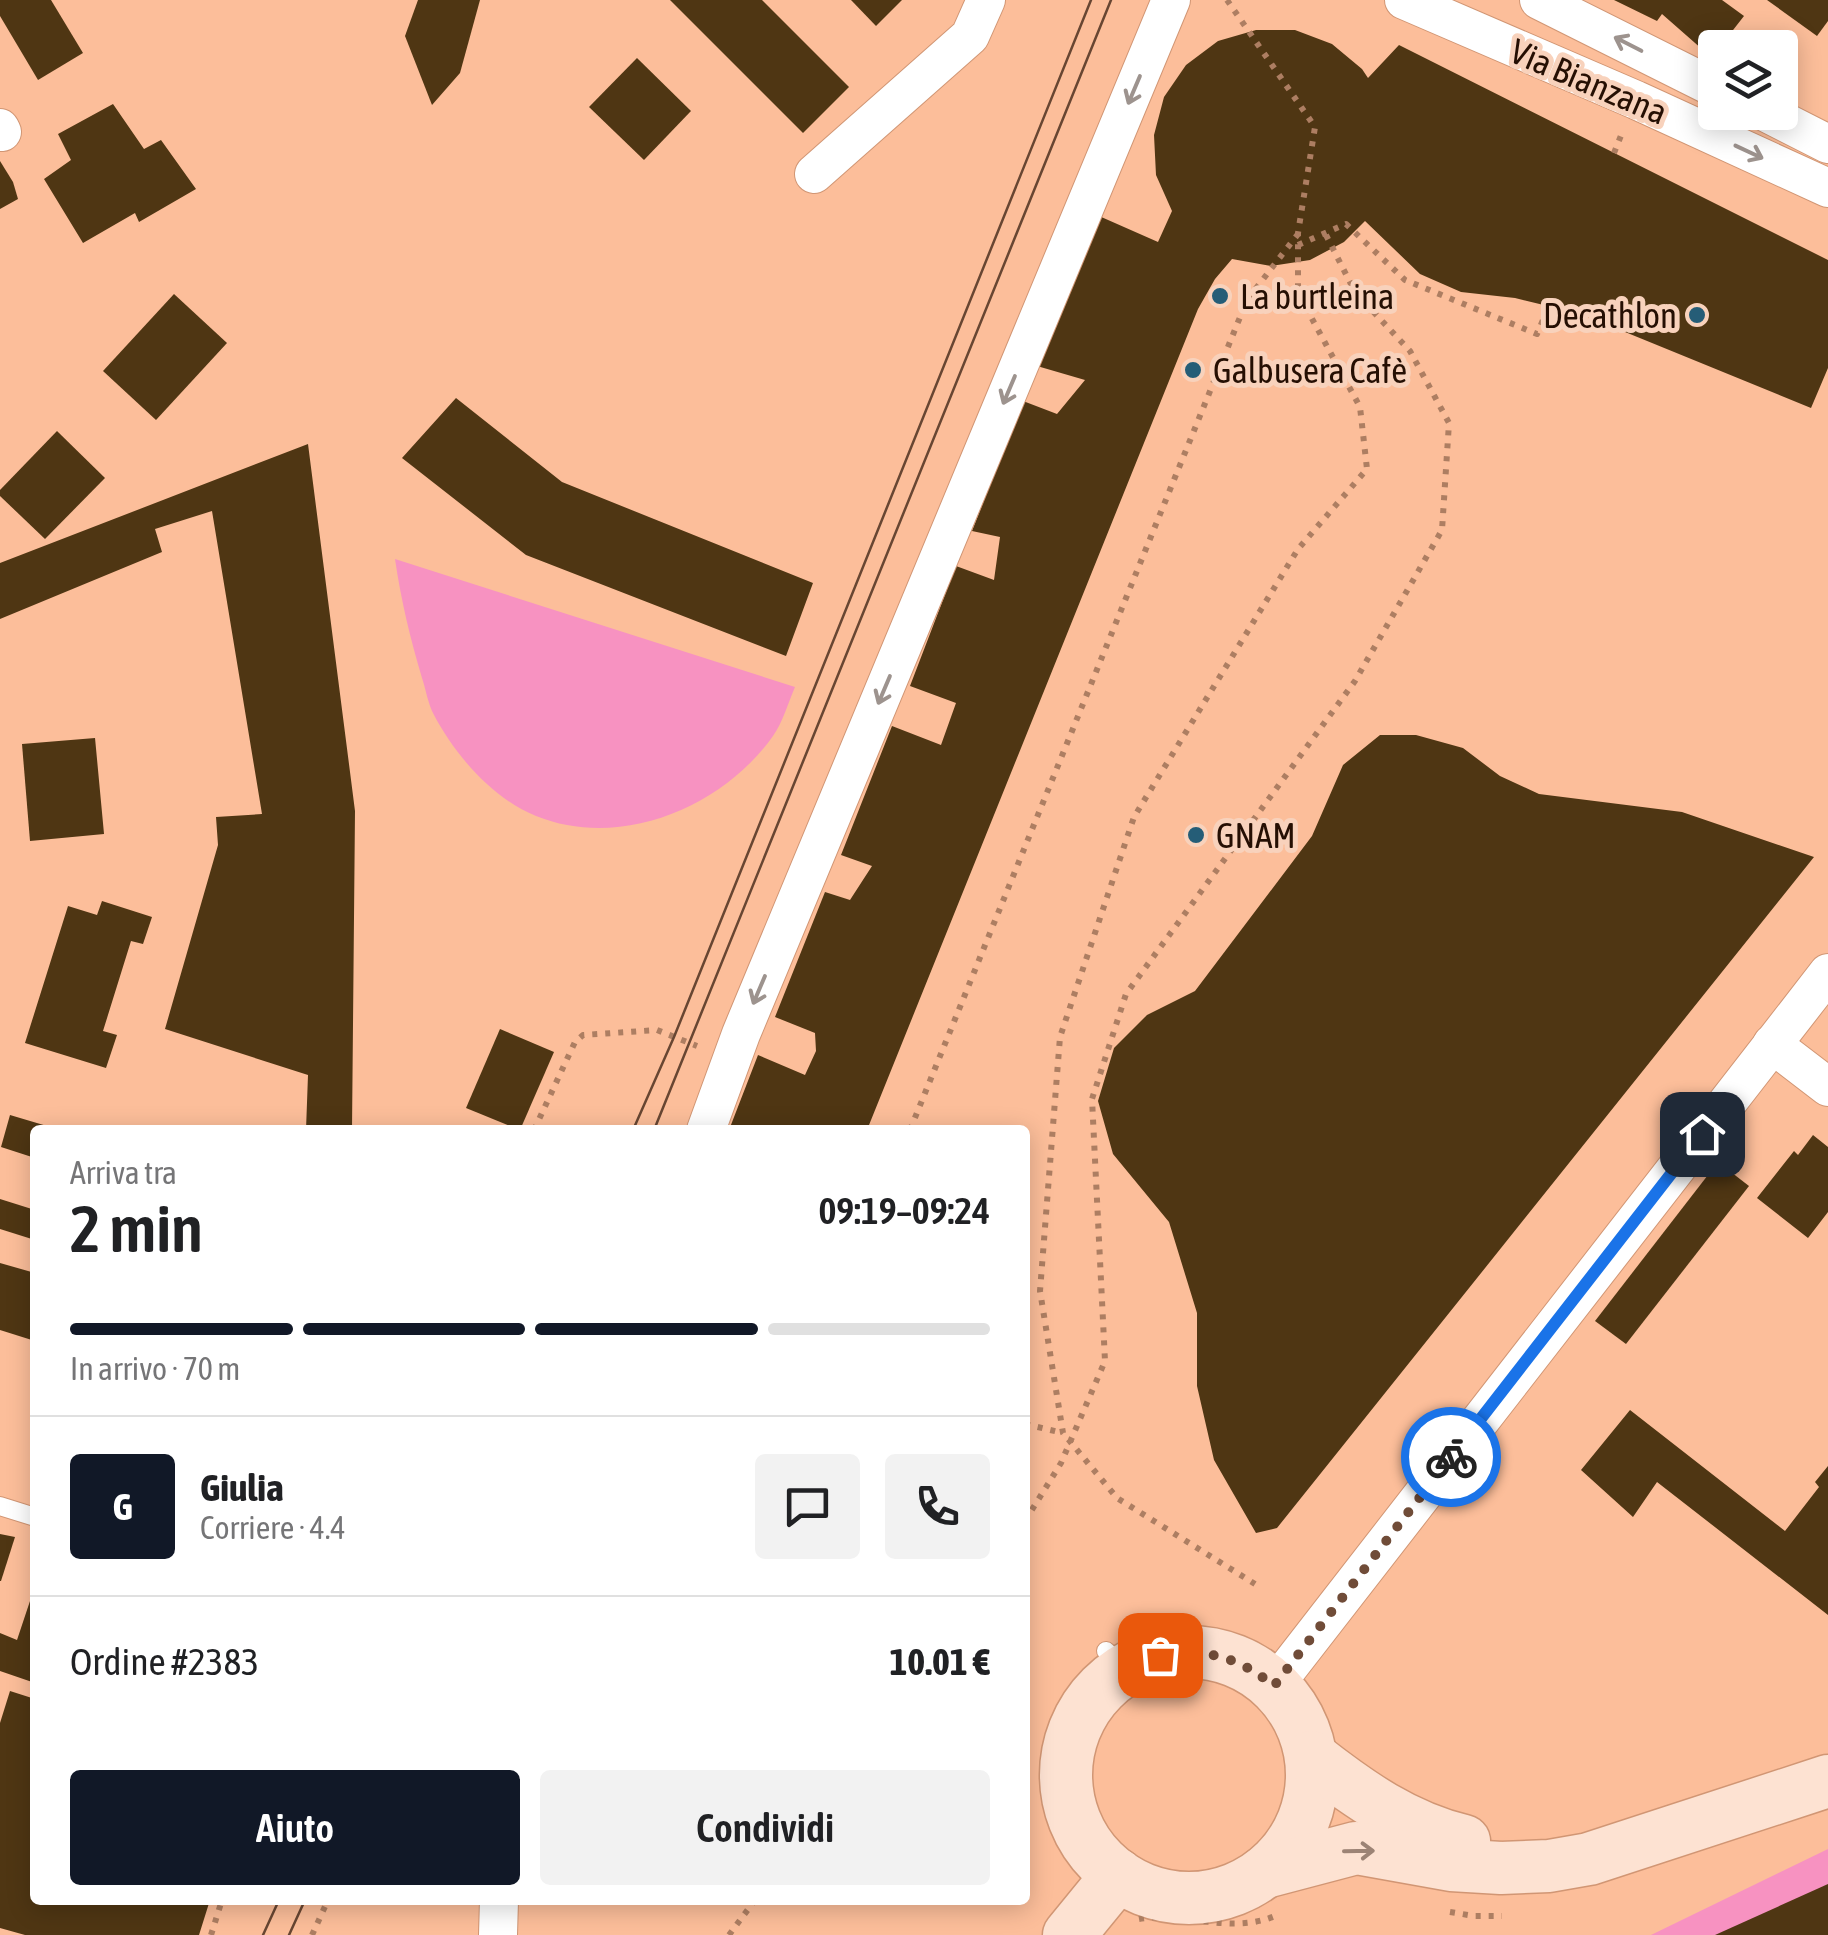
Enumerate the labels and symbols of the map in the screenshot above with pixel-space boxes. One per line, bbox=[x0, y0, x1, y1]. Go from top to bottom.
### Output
street label: Via Bianzana bbox=[1505, 30, 1673, 132]
one-way arrow bbox=[1613, 34, 1643, 53]
one-way arrow bbox=[1124, 74, 1142, 105]
one-way arrow bbox=[1734, 144, 1764, 162]
place label: La burtleina bbox=[1240, 276, 1394, 316]
marker: La burtleina bbox=[1209, 285, 1231, 307]
place label: Decathlon bbox=[1543, 295, 1677, 335]
marker: Decathlon bbox=[1686, 304, 1708, 326]
place label: Galbusera Cafè bbox=[1213, 350, 1407, 390]
marker: Galbusera Cafè bbox=[1182, 359, 1204, 381]
one-way arrow bbox=[999, 374, 1017, 405]
one-way arrow bbox=[874, 674, 892, 705]
place label: GNAM bbox=[1216, 815, 1296, 855]
marker: GNAM bbox=[1185, 824, 1207, 846]
one-way arrow bbox=[749, 974, 767, 1005]
pin bbox=[1660, 1092, 1745, 1177]
courier bbox=[1401, 1407, 1501, 1507]
pin bbox=[1118, 1613, 1203, 1698]
one-way arrow bbox=[1342, 1841, 1375, 1860]

